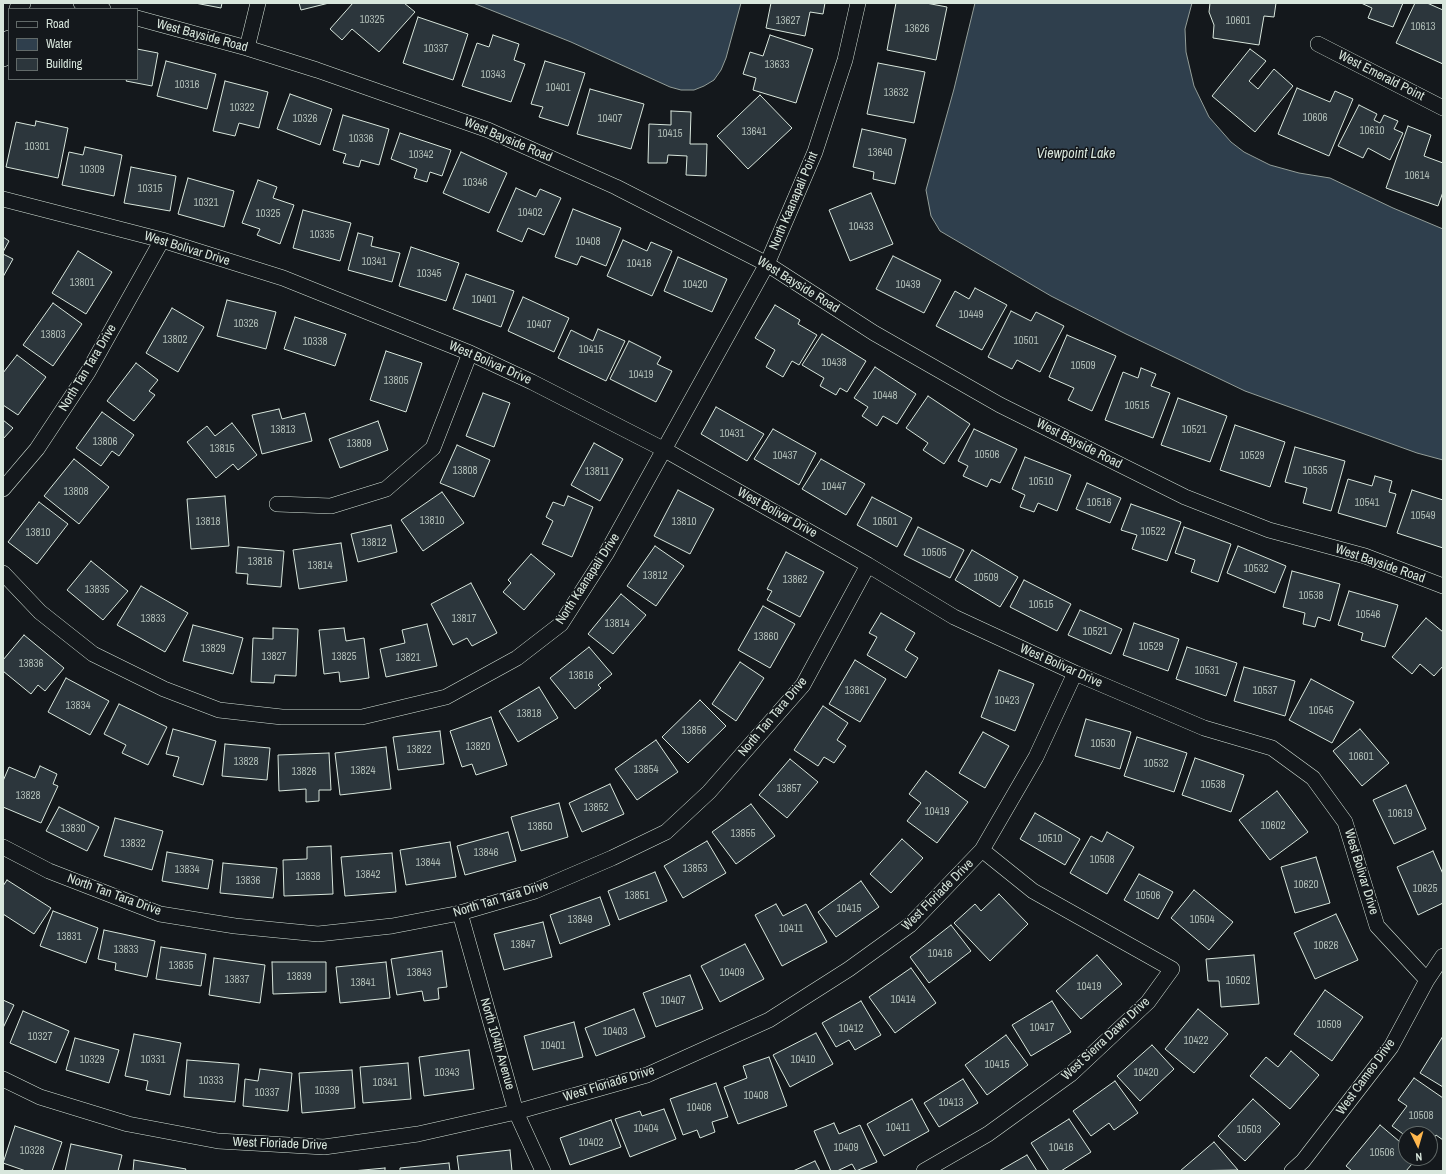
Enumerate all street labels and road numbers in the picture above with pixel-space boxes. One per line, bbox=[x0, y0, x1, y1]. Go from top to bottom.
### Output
street label: West Bayside Road bbox=[155, 16, 249, 56]
street label: West Emerald Point bbox=[1335, 48, 1427, 104]
street label: West Bayside Road bbox=[462, 114, 554, 166]
street label: North Kaanapali Point bbox=[766, 150, 822, 252]
street label: West Bolivar Drive bbox=[142, 229, 232, 269]
street label: West Bayside Road bbox=[754, 253, 842, 317]
street label: North Tan Tara Drive bbox=[56, 322, 120, 414]
street label: West Bolivar Drive bbox=[446, 338, 534, 388]
street label: West Bayside Road bbox=[1034, 416, 1124, 472]
street label: West Bolivar Drive bbox=[734, 485, 820, 541]
street label: North Kaanapali Drive bbox=[553, 531, 623, 627]
street label: West Bayside Road bbox=[1333, 541, 1427, 587]
street label: West Bolivar Drive bbox=[1017, 641, 1105, 691]
street label: North Tan Tara Drive bbox=[735, 674, 811, 760]
street label: West Bolivar Drive bbox=[1341, 827, 1381, 917]
street label: West Floriade Drive bbox=[899, 856, 977, 934]
street label: North Tan Tara Drive bbox=[65, 871, 163, 919]
street label: North Tan Tara Drive bbox=[451, 877, 551, 921]
street label: West Sierra Dawn Drive bbox=[1059, 994, 1153, 1084]
street label: North 104th Avenue bbox=[476, 996, 518, 1092]
street label: West Cameo Drive bbox=[1333, 1036, 1399, 1118]
street label: West Floriade Drive bbox=[561, 1063, 657, 1105]
street label: West Floriade Drive bbox=[232, 1135, 328, 1153]

